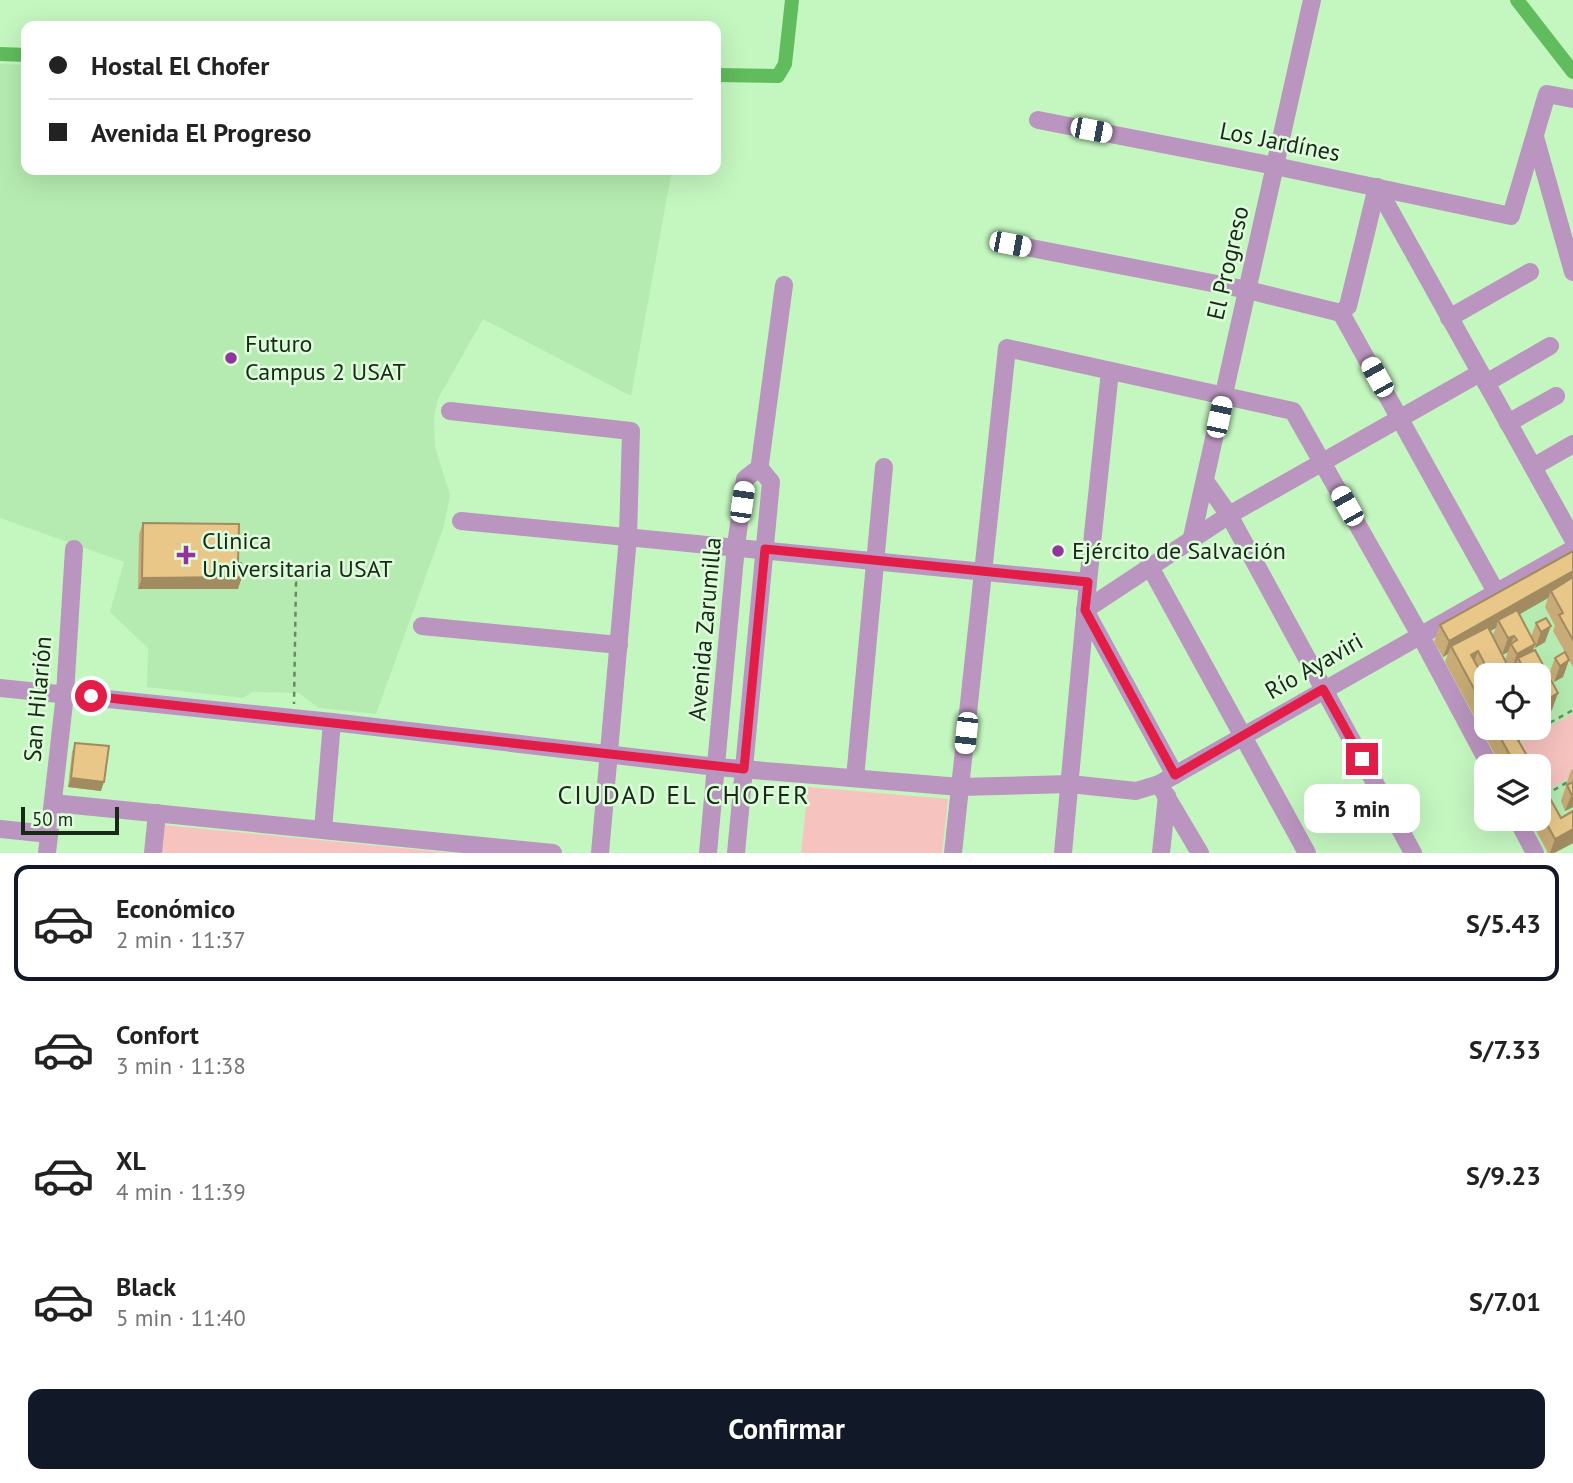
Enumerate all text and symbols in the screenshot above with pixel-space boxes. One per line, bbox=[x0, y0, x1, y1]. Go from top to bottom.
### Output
text: Hostal El Chofer bbox=[91, 49, 269, 82]
street label: Los Jardínes bbox=[1217, 115, 1343, 168]
text: Avenida El Progreso bbox=[91, 116, 312, 149]
car bbox=[1069, 116, 1114, 144]
street label: El Progreso bbox=[1199, 203, 1256, 323]
car bbox=[988, 230, 1033, 258]
place label: Futuro Campus 2 USAT bbox=[245, 328, 406, 387]
marker: Futuro Campus 2 USAT bbox=[223, 350, 239, 366]
car bbox=[1358, 354, 1397, 400]
car bbox=[1205, 394, 1234, 440]
car bbox=[729, 480, 756, 524]
car bbox=[1328, 483, 1367, 529]
place label: Clinica Universitaria USAT bbox=[202, 525, 393, 584]
place label: Ejército de Salvación bbox=[1072, 535, 1286, 566]
street label: Avenida Zarumilla bbox=[681, 536, 728, 722]
marker: Ejército de Salvación bbox=[1050, 543, 1066, 559]
marker: Clinica Universitaria USAT bbox=[176, 545, 196, 565]
street label: Río Ayaviri bbox=[1259, 625, 1368, 706]
street label: San Hilarión bbox=[17, 635, 58, 763]
map controls bbox=[1474, 663, 1551, 831]
button: locate bbox=[1474, 663, 1551, 740]
route start bbox=[75, 680, 107, 712]
car bbox=[954, 711, 979, 755]
route end bbox=[1346, 743, 1378, 775]
button: layers bbox=[1474, 754, 1551, 831]
district label: CIUDAD EL CHOFER bbox=[557, 778, 811, 811]
callout: 3 min bbox=[1304, 784, 1420, 832]
text: 3 min bbox=[1334, 794, 1390, 823]
scale bar bbox=[21, 804, 119, 836]
text: 50 m bbox=[32, 807, 73, 831]
icon: car bbox=[32, 892, 95, 955]
text: Económico bbox=[116, 892, 235, 925]
text: S/5.43 bbox=[1466, 907, 1541, 940]
text: 2 min · 11:37 bbox=[116, 925, 246, 954]
icon: car bbox=[32, 1018, 95, 1081]
text: Confort bbox=[116, 1018, 199, 1051]
text: S/7.33 bbox=[1469, 1033, 1541, 1066]
text: 3 min · 11:38 bbox=[116, 1051, 246, 1080]
icon: car bbox=[32, 1144, 95, 1207]
text: XL bbox=[116, 1144, 146, 1177]
text: S/9.23 bbox=[1466, 1159, 1541, 1192]
text: 4 min · 11:39 bbox=[116, 1177, 246, 1206]
icon: car bbox=[32, 1270, 95, 1333]
text: Black bbox=[116, 1270, 176, 1303]
text: S/7.01 bbox=[1469, 1285, 1541, 1318]
text: 5 min · 11:40 bbox=[116, 1303, 246, 1332]
button: Confirmar bbox=[28, 1389, 1545, 1469]

